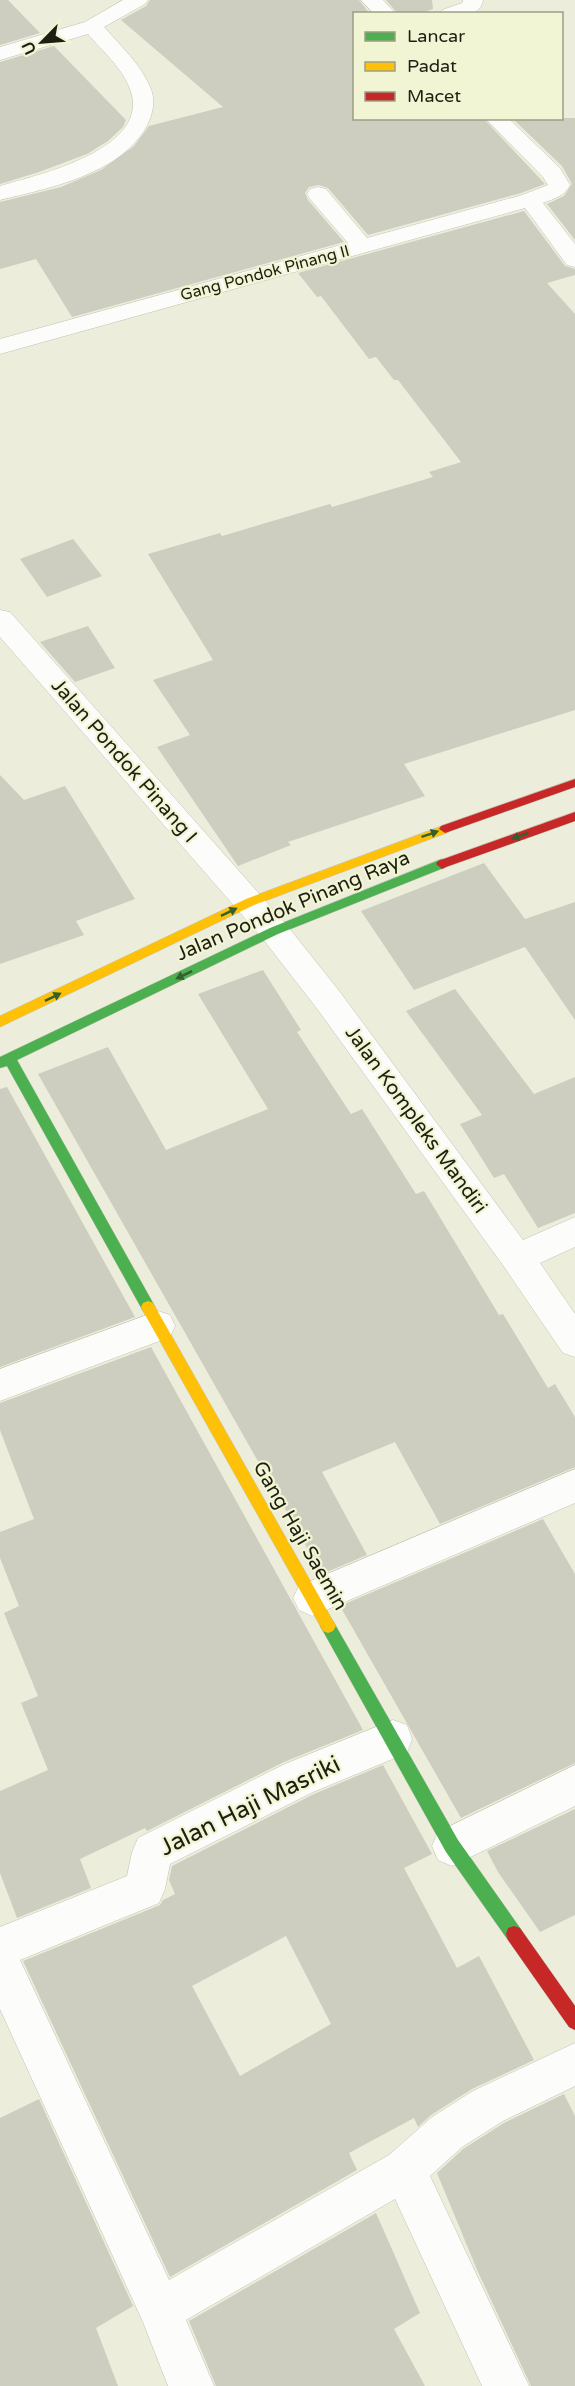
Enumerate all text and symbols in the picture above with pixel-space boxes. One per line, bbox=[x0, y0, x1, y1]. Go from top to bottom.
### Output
north arrow bbox=[12, 12, 72, 72]
legend bbox=[353, 12, 563, 120]
text: Lancar bbox=[407, 25, 465, 47]
text: U bbox=[18, 38, 41, 58]
text: Padat bbox=[407, 55, 457, 77]
text: Macet bbox=[407, 85, 461, 107]
street label: Gang Pondok Pinang II bbox=[178, 241, 352, 305]
street label: Jalan Pondok Pinang I bbox=[46, 674, 202, 848]
one-way arrow bbox=[421, 828, 439, 838]
one-way arrow bbox=[511, 831, 529, 841]
street label: Jalan Pondok Pinang Raya bbox=[173, 846, 413, 966]
one-way arrow bbox=[220, 908, 237, 917]
one-way arrow bbox=[175, 970, 192, 979]
one-way arrow bbox=[44, 992, 61, 1001]
street label: Jalan Kompleks Mandiri bbox=[340, 1022, 492, 1218]
street label: Gang Haji Saemin bbox=[248, 1457, 352, 1615]
street label: Jalan Haji Masriki bbox=[155, 1750, 345, 1862]

